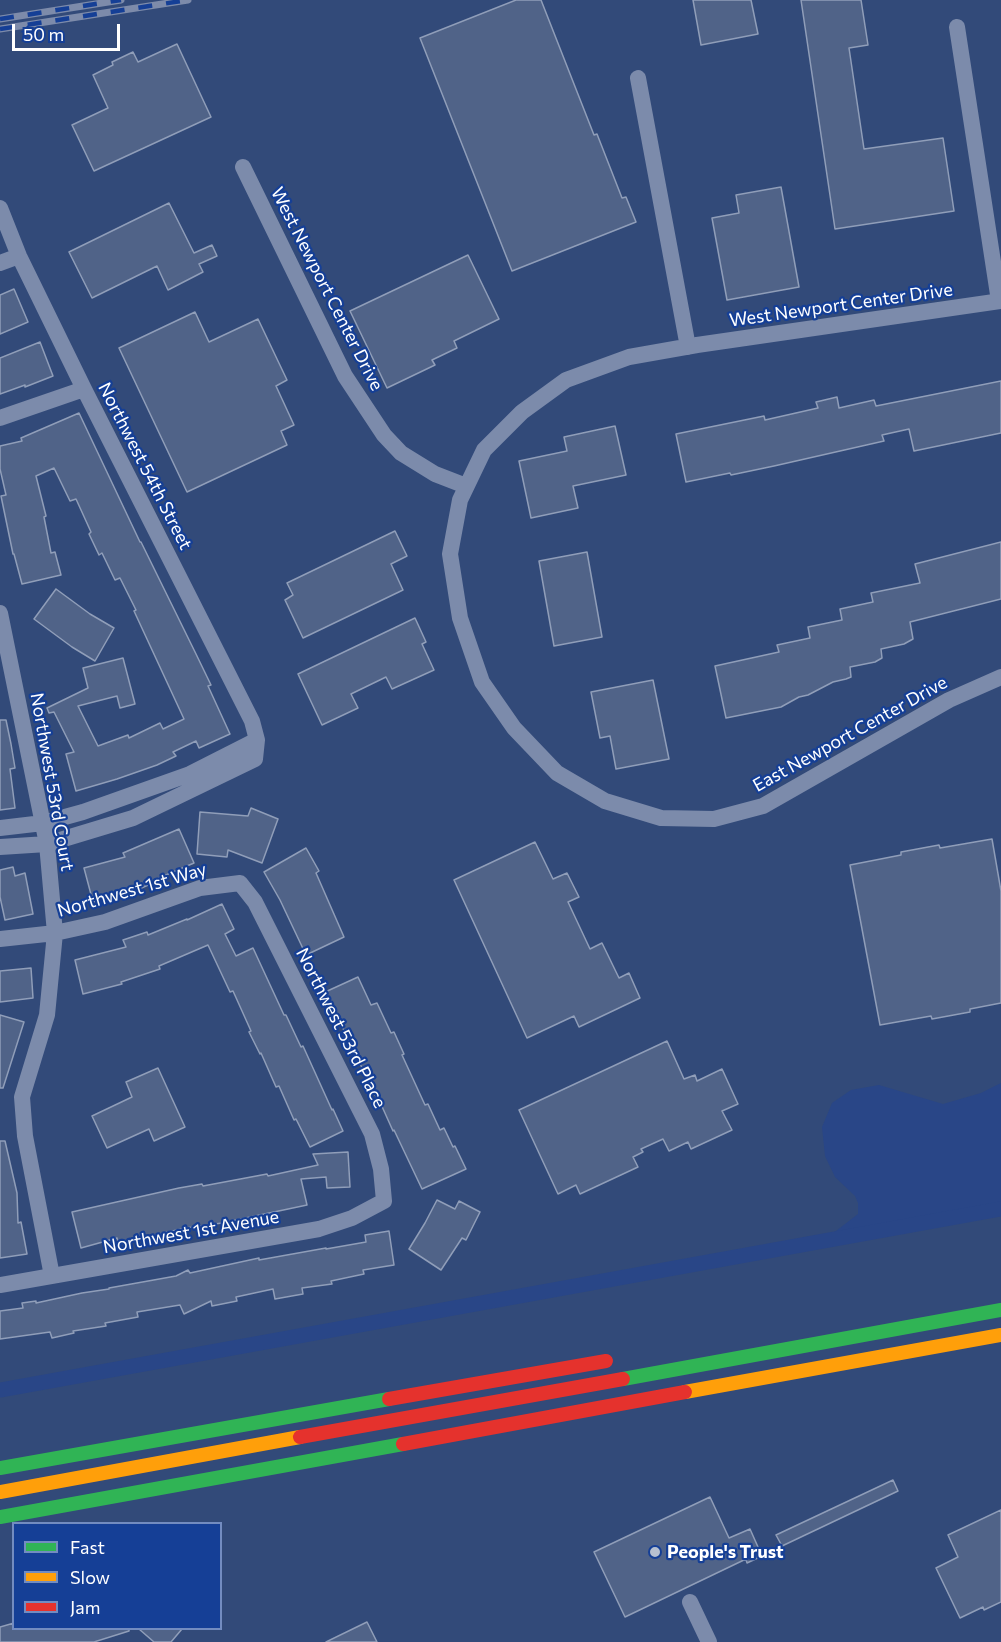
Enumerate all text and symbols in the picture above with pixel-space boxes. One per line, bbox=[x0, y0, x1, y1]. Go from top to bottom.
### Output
scale bar bbox=[15, 12, 123, 50]
text: 50 m bbox=[23, 23, 64, 45]
street label: West Newport Center Drive bbox=[266, 184, 388, 394]
street label: West Newport Center Drive bbox=[728, 279, 954, 331]
street label: Northwest 54th Street bbox=[93, 379, 197, 553]
street label: East Newport Center Drive bbox=[749, 672, 951, 796]
street label: Northwest 53rd Court bbox=[26, 691, 78, 873]
street label: Northwest 1st Way bbox=[55, 858, 209, 922]
street label: Northwest 53rd Place bbox=[291, 944, 391, 1112]
street label: Northwest 1st Avenue bbox=[101, 1206, 281, 1258]
legend bbox=[12, 1522, 222, 1630]
text: Fast bbox=[70, 1536, 105, 1558]
place label: People's Trust bbox=[667, 1541, 784, 1563]
marker: People's Trust bbox=[648, 1545, 662, 1559]
text: Slow bbox=[70, 1566, 110, 1588]
text: Jam bbox=[70, 1596, 100, 1618]

